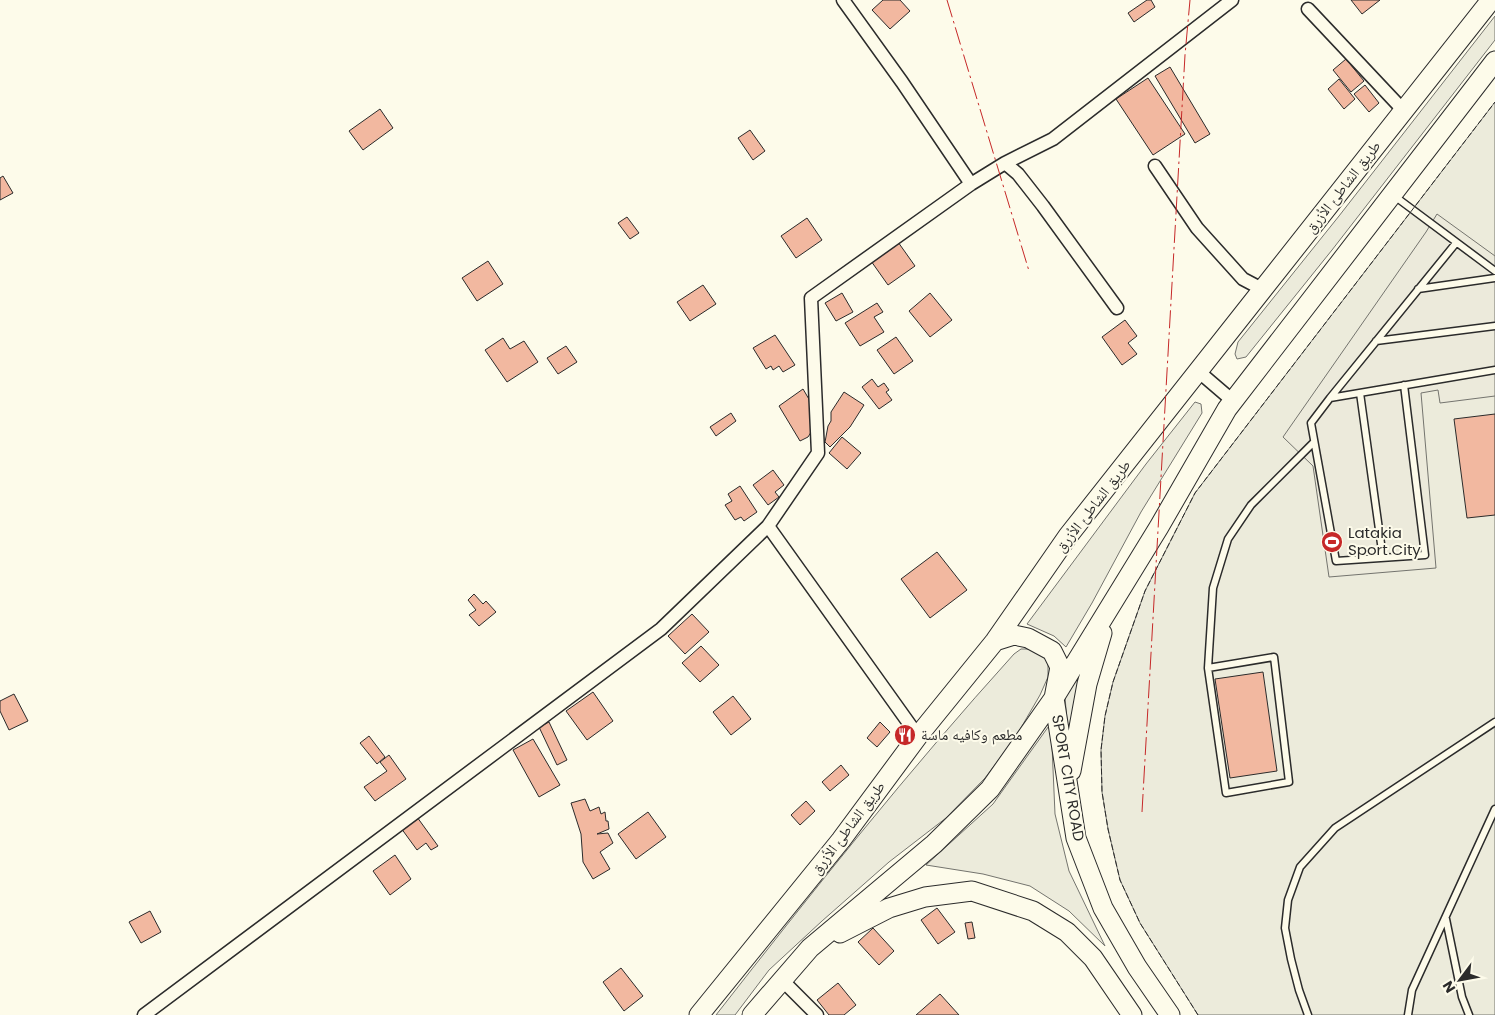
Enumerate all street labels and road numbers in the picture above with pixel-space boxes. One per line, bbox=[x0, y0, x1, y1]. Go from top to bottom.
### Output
street label: طريق الشاطئ الأزرق bbox=[1300, 136, 1385, 237]
street label: طريق الشاطئ الأزرق bbox=[1050, 455, 1135, 556]
street label: SPORT CITY ROAD bbox=[1047, 713, 1090, 843]
street label: طريق الشاطئ الأزرق bbox=[805, 777, 890, 879]

